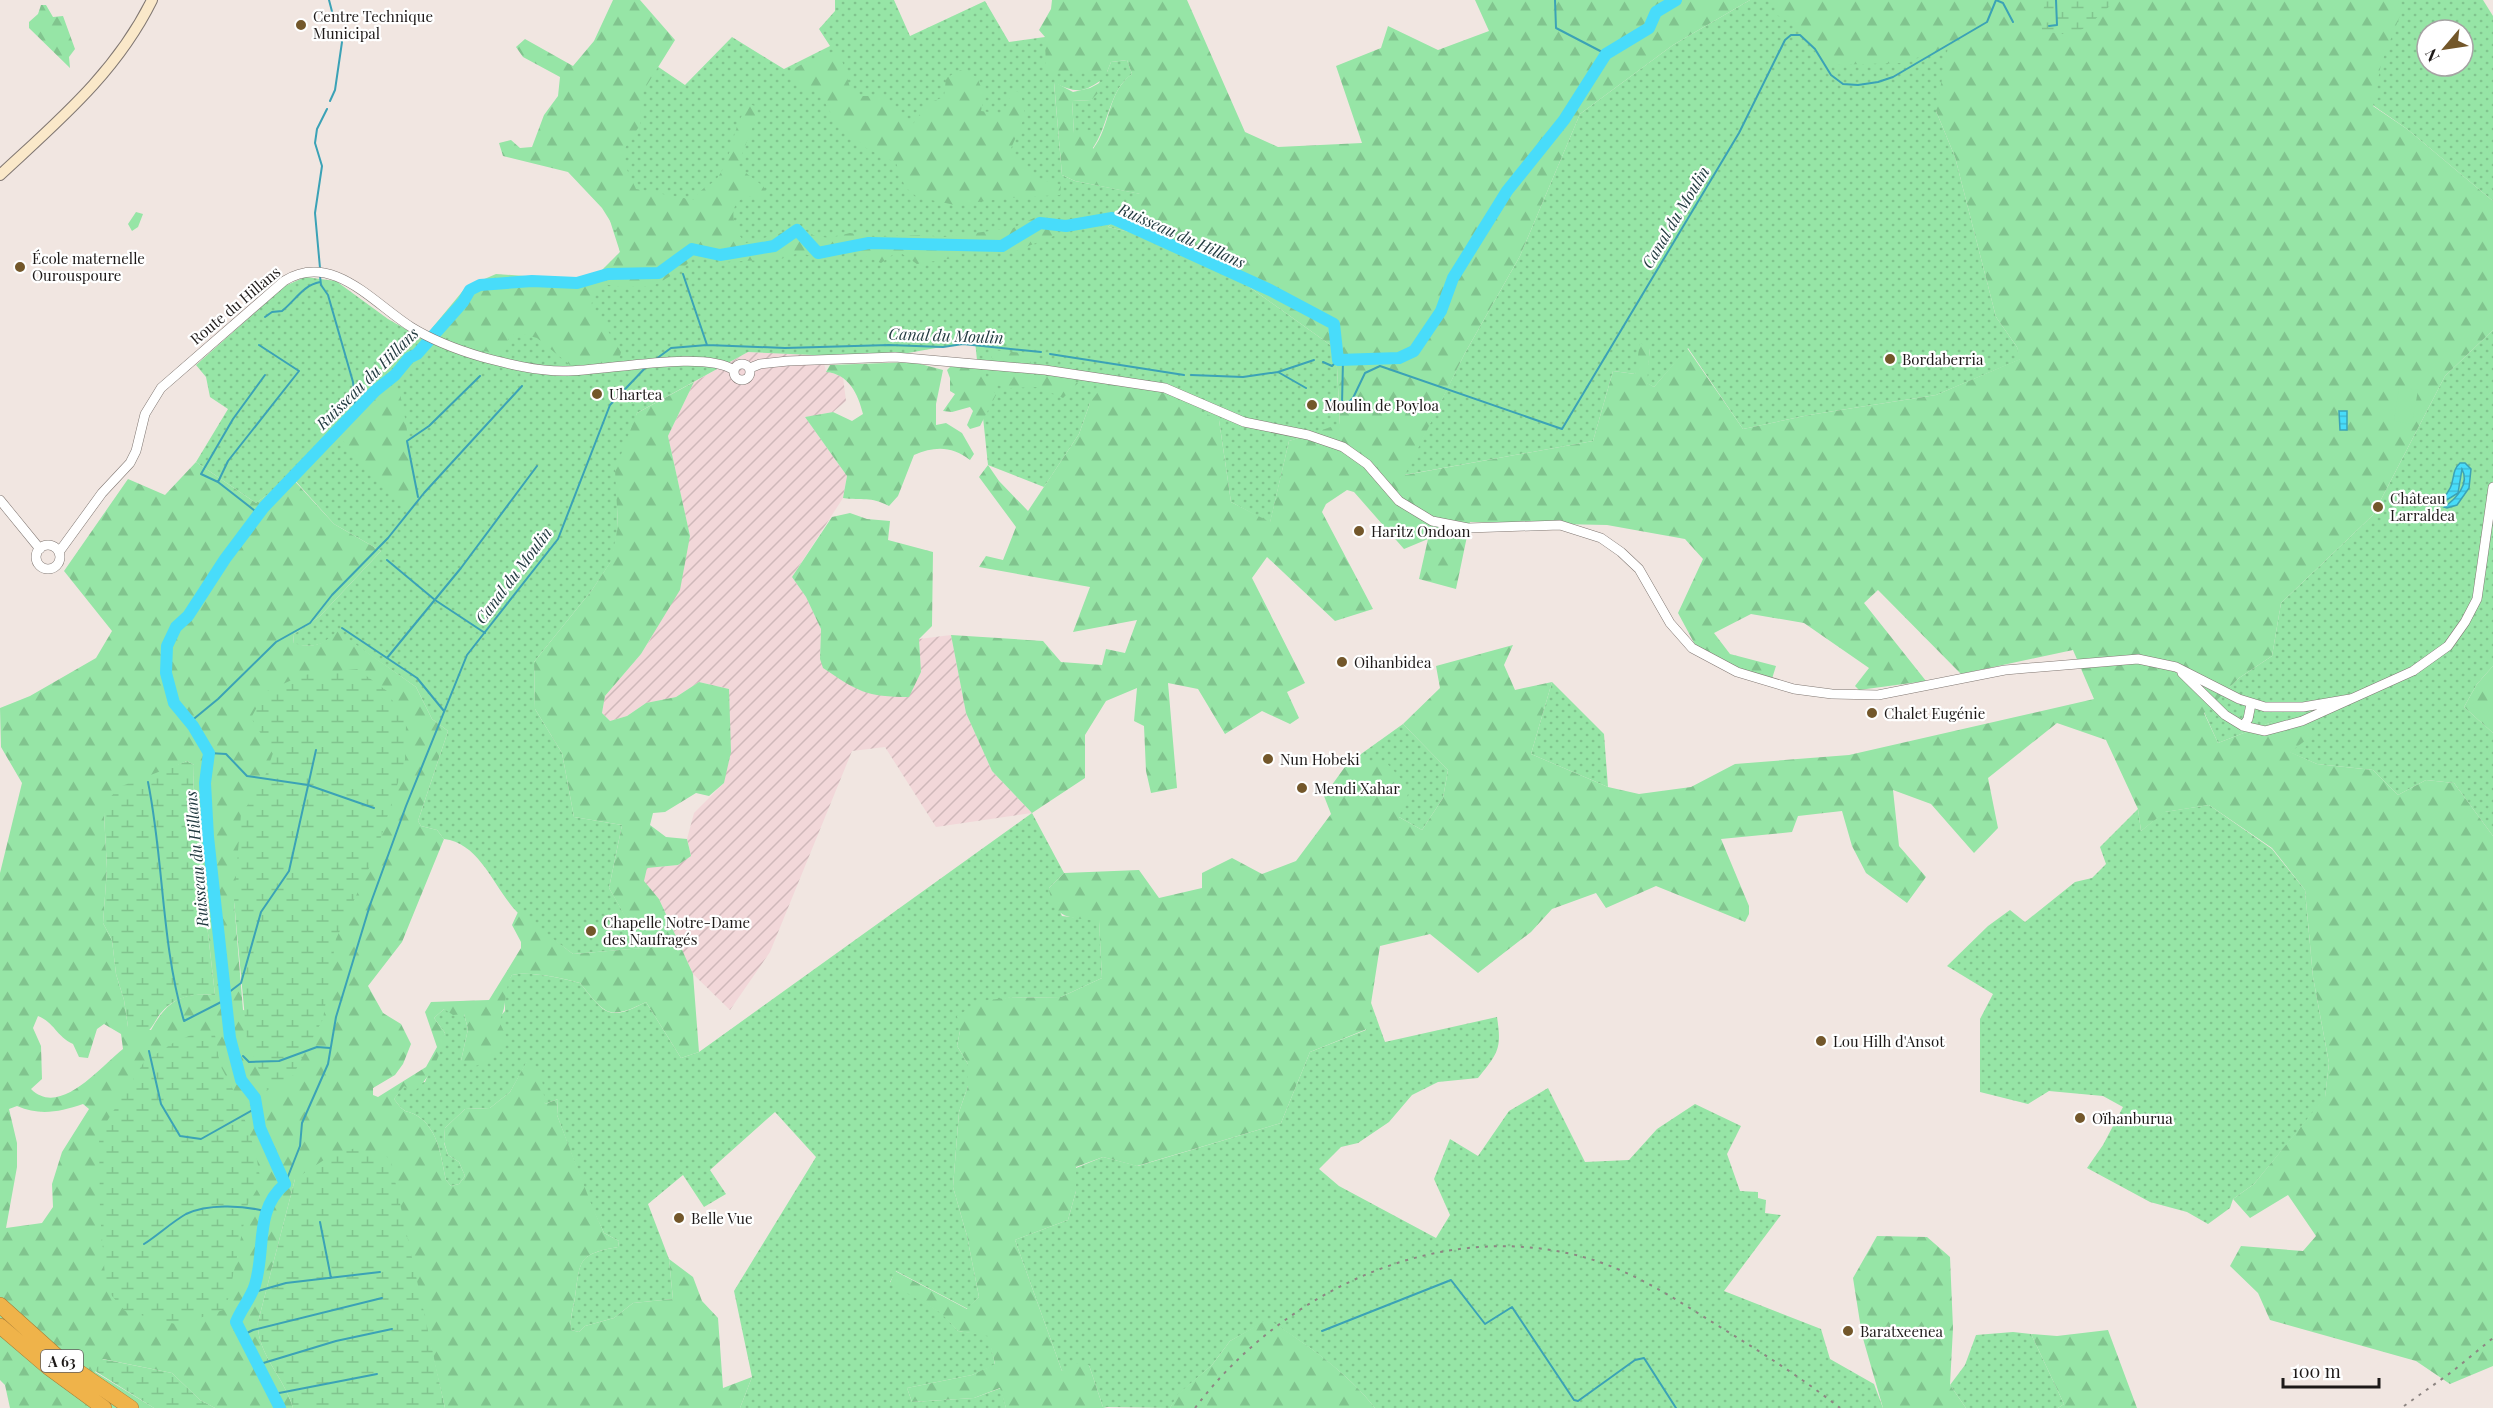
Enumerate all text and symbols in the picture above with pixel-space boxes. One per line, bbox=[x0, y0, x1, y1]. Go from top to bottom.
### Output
place label: Centre Technique Municipal bbox=[313, 6, 433, 43]
marker: Centre Technique Municipal bbox=[294, 18, 308, 32]
north arrow bbox=[2415, 18, 2475, 78]
text: N bbox=[2419, 45, 2443, 66]
water label: Canal du Moulin bbox=[1636, 162, 1714, 272]
water label: Ruisseau du Hillans bbox=[1114, 197, 1249, 272]
place label: École maternelle Ourouspoure bbox=[32, 248, 145, 285]
marker: École maternelle Ourouspoure bbox=[13, 260, 27, 274]
street label: Route du Hillans bbox=[186, 261, 284, 349]
water label: Ruisseau du Hillans bbox=[311, 322, 423, 434]
water label: Canal du Moulin bbox=[888, 322, 1004, 348]
place label: Bordaberria bbox=[1902, 349, 1984, 369]
marker: Bordaberria bbox=[1883, 352, 1897, 366]
place label: Uhartea bbox=[609, 384, 663, 404]
marker: Uhartea bbox=[590, 387, 604, 401]
place label: Moulin de Poyloa bbox=[1324, 395, 1439, 415]
marker: Moulin de Poyloa bbox=[1305, 398, 1319, 412]
place label: Château Larraldea bbox=[2390, 488, 2456, 525]
marker: Château Larraldea bbox=[2371, 500, 2385, 514]
place label: Haritz Ondoan bbox=[1371, 521, 1470, 541]
water label: Canal du Moulin bbox=[470, 523, 556, 627]
marker: Haritz Ondoan bbox=[1352, 524, 1366, 538]
place label: Oihanbidea bbox=[1354, 652, 1432, 672]
marker: Oihanbidea bbox=[1335, 655, 1349, 669]
place label: Chalet Eugénie bbox=[1884, 703, 1985, 723]
marker: Chalet Eugénie bbox=[1865, 706, 1879, 720]
place label: Nun Hobeki bbox=[1280, 749, 1360, 769]
marker: Nun Hobeki bbox=[1261, 752, 1275, 766]
place label: Mendi Xahar bbox=[1314, 778, 1400, 798]
marker: Mendi Xahar bbox=[1295, 781, 1309, 795]
water label: Ruisseau du Hillans bbox=[180, 790, 212, 929]
place label: Chapelle Notre-Dame des Naufragés bbox=[603, 912, 750, 949]
marker: Chapelle Notre-Dame des Naufragés bbox=[584, 924, 598, 938]
place label: Lou Hilh d'Ansot bbox=[1833, 1031, 1945, 1051]
marker: Lou Hilh d'Ansot bbox=[1814, 1034, 1828, 1048]
place label: Oïhanburua bbox=[2092, 1108, 2173, 1128]
marker: Oïhanburua bbox=[2073, 1111, 2087, 1125]
place label: Belle Vue bbox=[691, 1208, 753, 1228]
marker: Belle Vue bbox=[672, 1211, 686, 1225]
place label: Baratxeenea bbox=[1860, 1321, 1944, 1341]
marker: Baratxeenea bbox=[1841, 1324, 1855, 1338]
road number: A 63 bbox=[41, 1350, 83, 1372]
scale bar bbox=[2283, 1351, 2379, 1389]
text: 100 m bbox=[2292, 1359, 2341, 1383]

